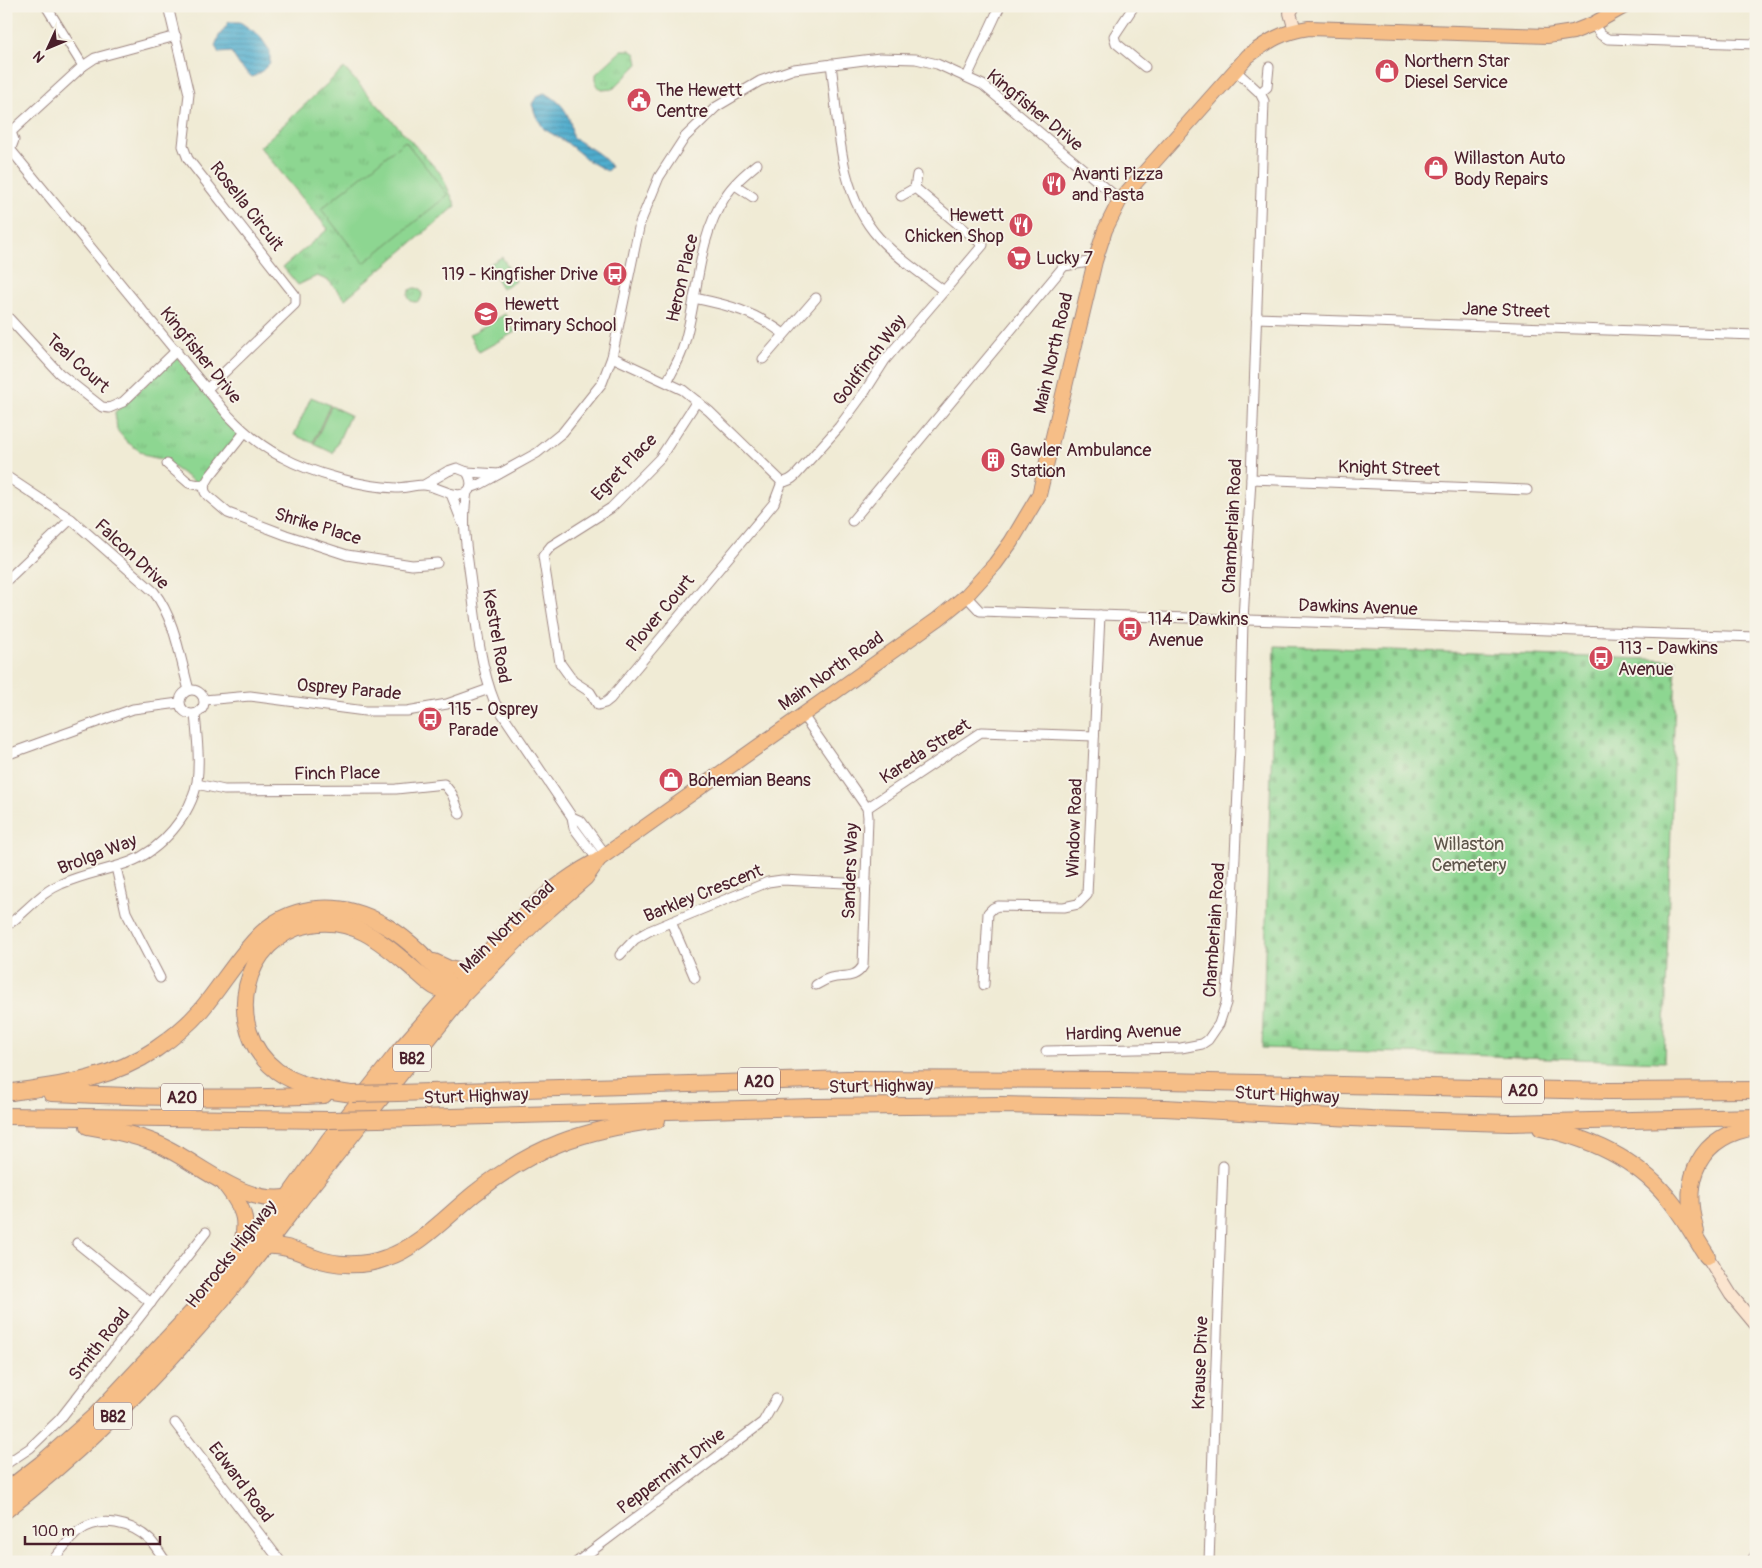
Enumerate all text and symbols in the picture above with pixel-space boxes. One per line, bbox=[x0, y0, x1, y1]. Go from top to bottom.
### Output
north arrow bbox=[22, 22, 72, 72]
text: N bbox=[30, 47, 48, 66]
place label: Northern Star Diesel Service bbox=[1404, 50, 1510, 94]
shop icon: Northern Star Diesel Service bbox=[1374, 58, 1400, 84]
street label: Kingfisher Drive bbox=[982, 64, 1088, 156]
place label: The Hewett Centre bbox=[656, 79, 743, 123]
public building icon: The Hewett Centre bbox=[626, 87, 652, 113]
place label: Willaston Auto Body Repairs bbox=[1454, 147, 1566, 191]
shop icon: Willaston Auto Body Repairs bbox=[1423, 155, 1449, 181]
street label: Rosella Circuit bbox=[205, 157, 289, 256]
place label: Avanti Pizza and Pasta bbox=[1072, 163, 1163, 207]
restaurant icon: Avanti Pizza and Pasta bbox=[1041, 171, 1067, 197]
place label: Hewett Chicken Shop bbox=[905, 204, 1005, 248]
restaurant icon: Hewett Chicken Shop bbox=[1008, 212, 1034, 238]
street label: Heron Place bbox=[661, 232, 704, 324]
supermarket icon: Lucky 7 bbox=[1006, 245, 1032, 271]
place label: Lucky 7 bbox=[1036, 247, 1093, 270]
bus stop icon: 119 - Kingfisher Drive bbox=[602, 261, 628, 287]
place label: 119 - Kingfisher Drive bbox=[441, 263, 598, 286]
street label: Main North Road bbox=[1028, 290, 1079, 416]
place label: Hewett Primary School bbox=[504, 293, 617, 337]
street label: Jane Street bbox=[1461, 297, 1551, 324]
school or university icon: Hewett Primary School bbox=[473, 301, 499, 327]
street label: Kingfisher Drive bbox=[155, 302, 247, 408]
street label: Goldfinch Way bbox=[828, 310, 911, 410]
street label: Teal Court bbox=[41, 329, 115, 398]
street label: Egret Place bbox=[587, 429, 662, 506]
place label: Gawler Ambulance Station bbox=[1010, 439, 1152, 483]
building icon: Gawler Ambulance Station bbox=[980, 447, 1006, 473]
street label: Knight Street bbox=[1338, 455, 1441, 482]
street label: Chamberlain Road bbox=[1217, 458, 1248, 594]
street label: Shrike Place bbox=[272, 502, 364, 551]
street label: Falcon Drive bbox=[90, 514, 174, 595]
street label: Plover Court bbox=[621, 569, 700, 657]
street label: Kestrel Road bbox=[477, 587, 516, 685]
street label: Dawkins Avenue bbox=[1298, 594, 1418, 621]
place label: 114 - Dawkins Avenue bbox=[1148, 608, 1248, 652]
bus stop icon: 114 - Dawkins Avenue bbox=[1117, 616, 1143, 642]
street label: Main North Road bbox=[774, 627, 889, 716]
place label: 113 - Dawkins Avenue bbox=[1618, 637, 1718, 681]
bus stop icon: 113 - Dawkins Avenue bbox=[1588, 645, 1614, 671]
street label: Osprey Parade bbox=[296, 673, 402, 706]
place label: 115 - Osprey Parade bbox=[448, 698, 538, 742]
bus stop icon: 115 - Osprey Parade bbox=[417, 706, 443, 732]
street label: Kareda Street bbox=[875, 713, 976, 789]
street label: Finch Place bbox=[294, 761, 380, 786]
shop icon: Bohemian Beans bbox=[658, 767, 684, 793]
place label: Bohemian Beans bbox=[688, 769, 811, 792]
street label: Window Road bbox=[1061, 778, 1088, 878]
street label: Sanders Way bbox=[837, 822, 864, 919]
street label: Brolga Way bbox=[54, 829, 140, 880]
park label: Willaston Cemetery bbox=[1432, 833, 1507, 877]
street label: Barkley Crescent bbox=[640, 859, 767, 928]
street label: Chamberlain Road bbox=[1198, 862, 1231, 998]
street label: Main North Road bbox=[455, 876, 560, 979]
street label: Harding Avenue bbox=[1065, 1019, 1182, 1046]
road number: B82 bbox=[393, 1044, 431, 1072]
road number: A20 bbox=[738, 1068, 780, 1094]
street label: Sturt Highway bbox=[828, 1074, 934, 1099]
road number: A20 bbox=[1502, 1076, 1544, 1104]
street label: Sturt Highway bbox=[1234, 1081, 1340, 1110]
street label: Sturt Highway bbox=[423, 1083, 529, 1110]
road number: A20 bbox=[161, 1084, 203, 1110]
street label: Horrocks Highway bbox=[181, 1195, 282, 1313]
street label: Smith Road bbox=[64, 1303, 135, 1385]
street label: Krause Drive bbox=[1187, 1316, 1214, 1410]
road number: B82 bbox=[94, 1402, 132, 1430]
street label: Peppermint Drive bbox=[613, 1423, 730, 1520]
street label: Edward Road bbox=[203, 1438, 278, 1527]
scale bar bbox=[25, 1513, 160, 1545]
text: 100 m bbox=[32, 1522, 75, 1541]

